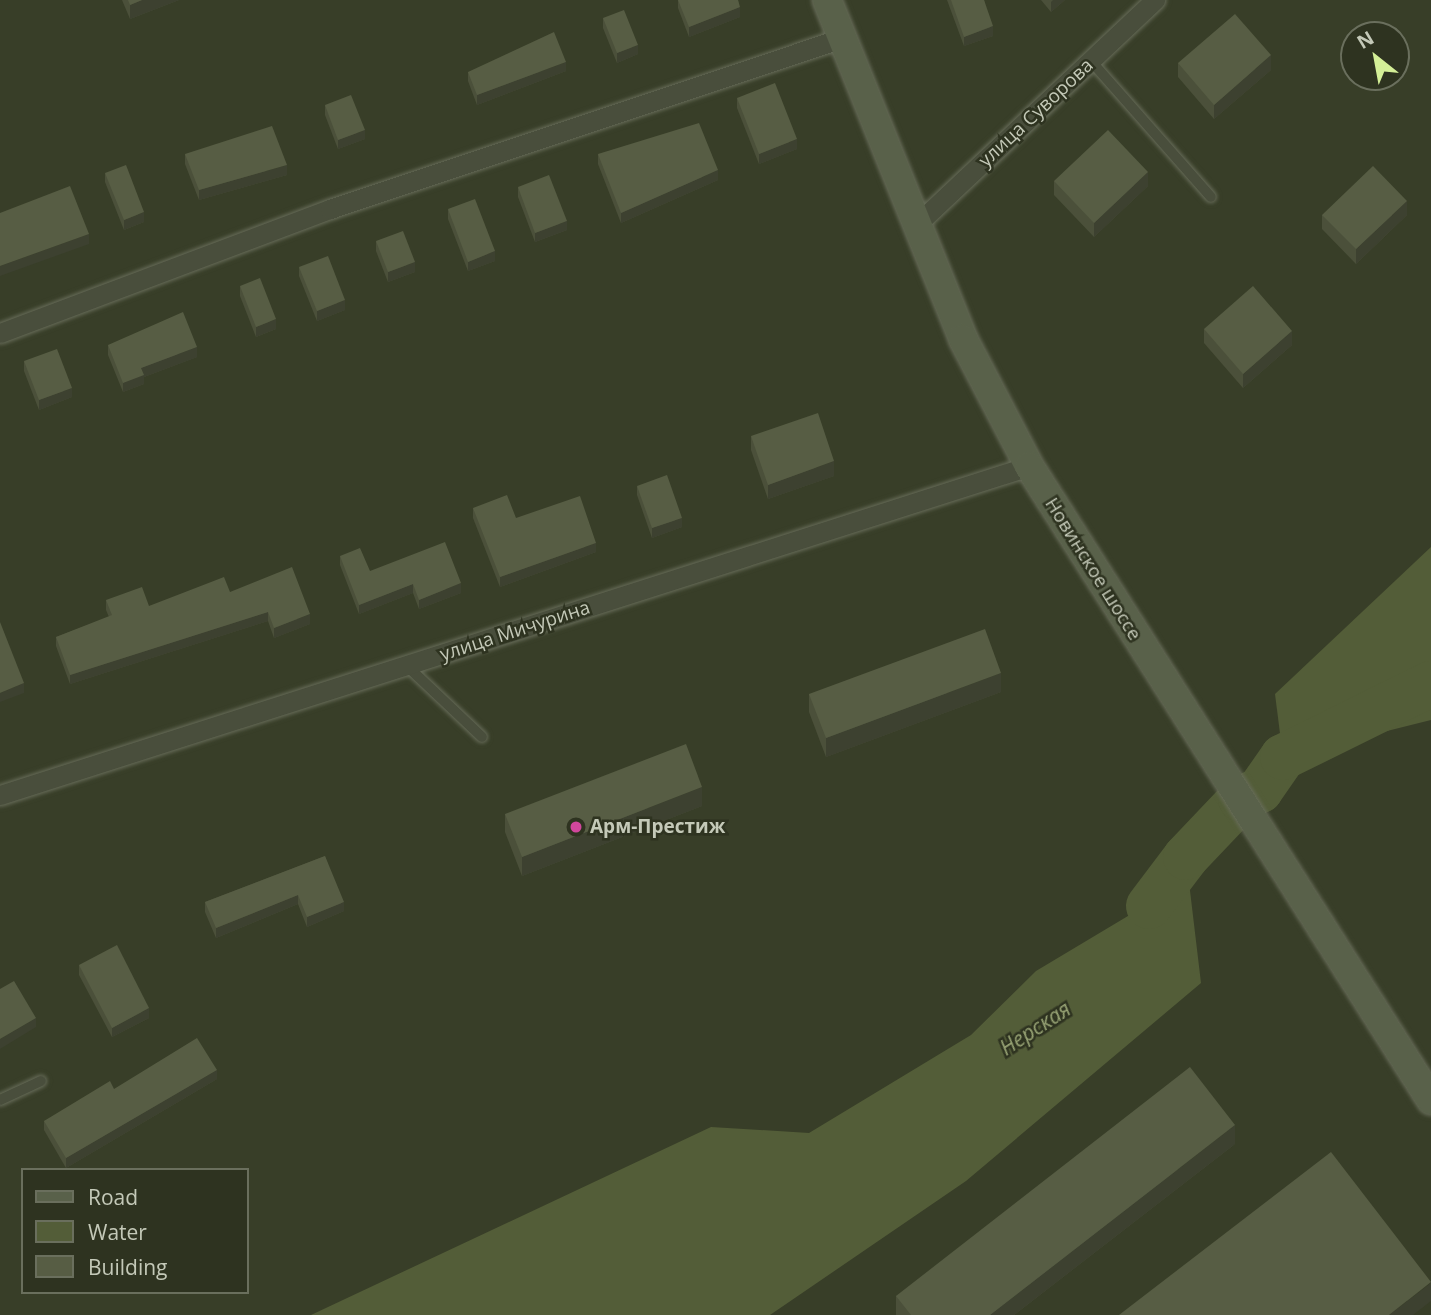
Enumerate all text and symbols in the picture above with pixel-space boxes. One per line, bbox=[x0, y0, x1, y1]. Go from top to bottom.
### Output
north arrow bbox=[1340, 21, 1410, 91]
text: N bbox=[1352, 25, 1379, 55]
street label: улица Суворова bbox=[974, 54, 1098, 172]
street label: Новинское шоссе bbox=[1040, 494, 1146, 644]
street label: улица Мичурина bbox=[437, 596, 593, 666]
place label: Арм-Престиж bbox=[590, 816, 725, 838]
marker: Арм-Престиж bbox=[568, 819, 584, 835]
water label: Нерская bbox=[995, 996, 1075, 1060]
legend bbox=[21, 1168, 248, 1294]
text: Road bbox=[88, 1183, 138, 1211]
text: Water bbox=[88, 1218, 147, 1246]
text: Building bbox=[88, 1253, 167, 1281]

